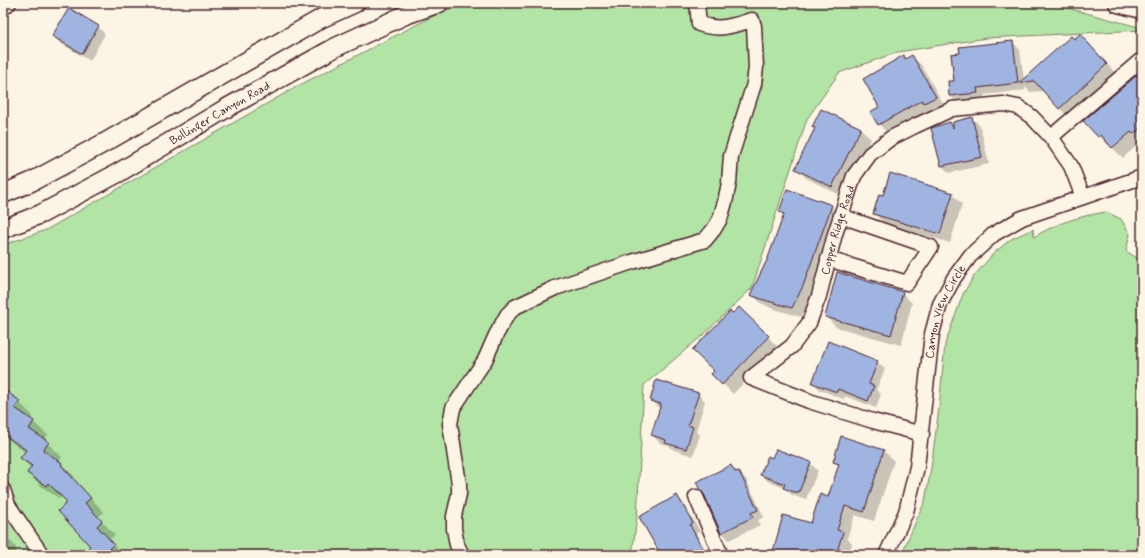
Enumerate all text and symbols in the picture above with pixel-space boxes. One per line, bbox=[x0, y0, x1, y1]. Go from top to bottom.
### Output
street label: Bollinger Canyon Road bbox=[167, 78, 273, 149]
street label: Copper Ridge Road bbox=[818, 184, 859, 277]
street label: Canyon View Circle bbox=[922, 262, 970, 360]

